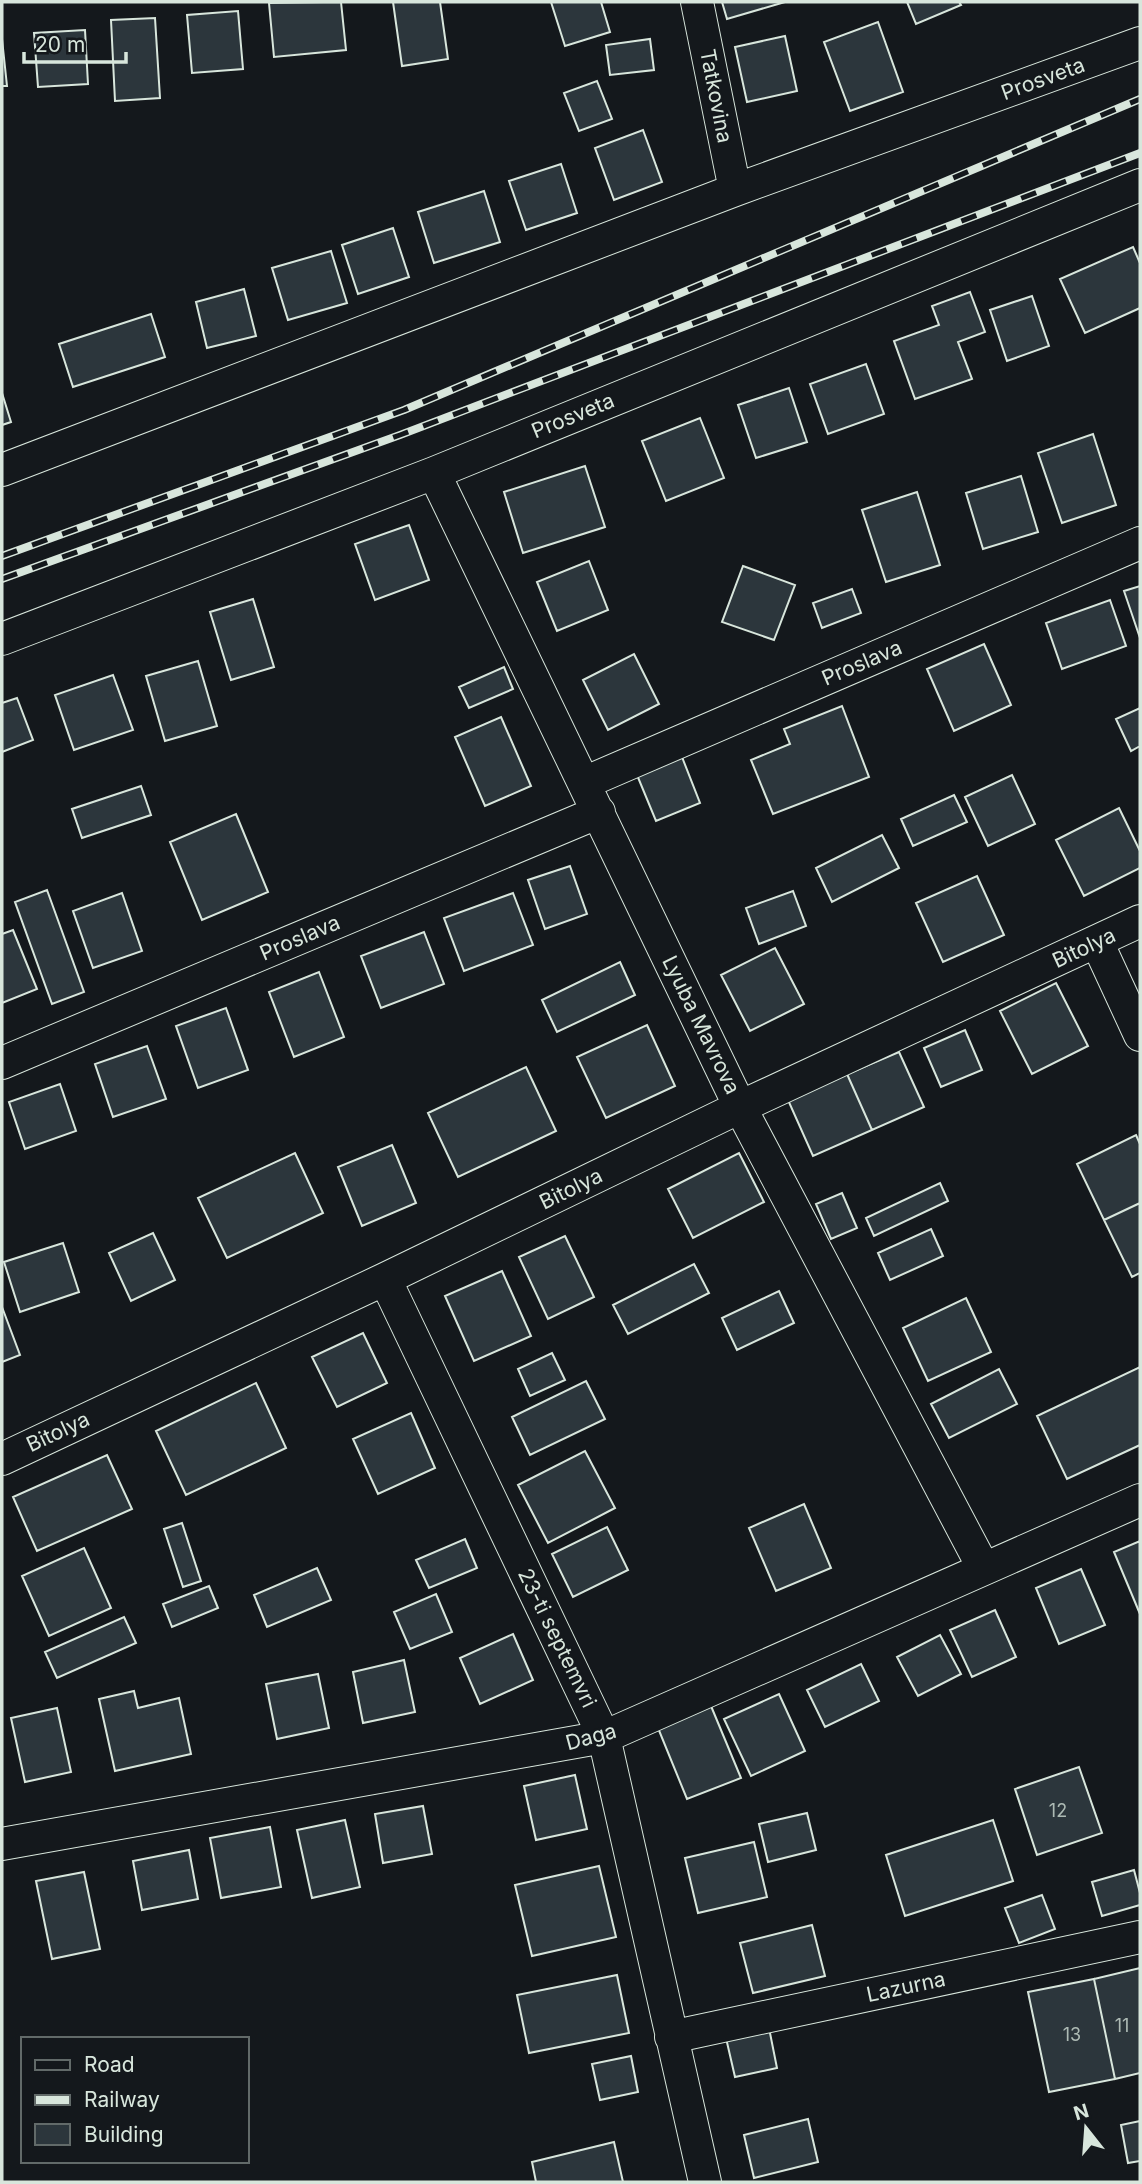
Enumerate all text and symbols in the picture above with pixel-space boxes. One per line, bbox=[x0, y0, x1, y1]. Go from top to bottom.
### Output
scale bar bbox=[24, 21, 126, 65]
text: 20 m bbox=[35, 32, 85, 57]
street label: Tatkovina bbox=[695, 47, 738, 145]
street label: Prosveta bbox=[998, 52, 1088, 105]
street label: Prosveta bbox=[528, 388, 618, 443]
street label: Proslava bbox=[818, 634, 906, 691]
street label: Proslava bbox=[256, 909, 344, 966]
street label: Bitolya bbox=[1048, 922, 1119, 973]
street label: Lyuba Mavrova bbox=[657, 951, 746, 1098]
street label: Bitolya bbox=[535, 1163, 606, 1214]
street label: Bitolya bbox=[22, 1406, 93, 1457]
street label: 23-ti septemvri bbox=[513, 1564, 602, 1711]
street label: Daga bbox=[563, 1718, 619, 1755]
house number: 12 bbox=[1049, 1800, 1067, 1821]
street label: Lazurna bbox=[864, 1966, 948, 2007]
house number: 11 bbox=[1115, 2015, 1129, 2036]
house number: 13 bbox=[1063, 2024, 1081, 2045]
legend bbox=[21, 2037, 248, 2163]
text: Road bbox=[84, 2052, 135, 2077]
text: Railway bbox=[84, 2087, 160, 2112]
north arrow bbox=[1051, 2093, 1121, 2163]
text: N bbox=[1071, 2099, 1091, 2125]
text: Building bbox=[84, 2122, 164, 2147]

